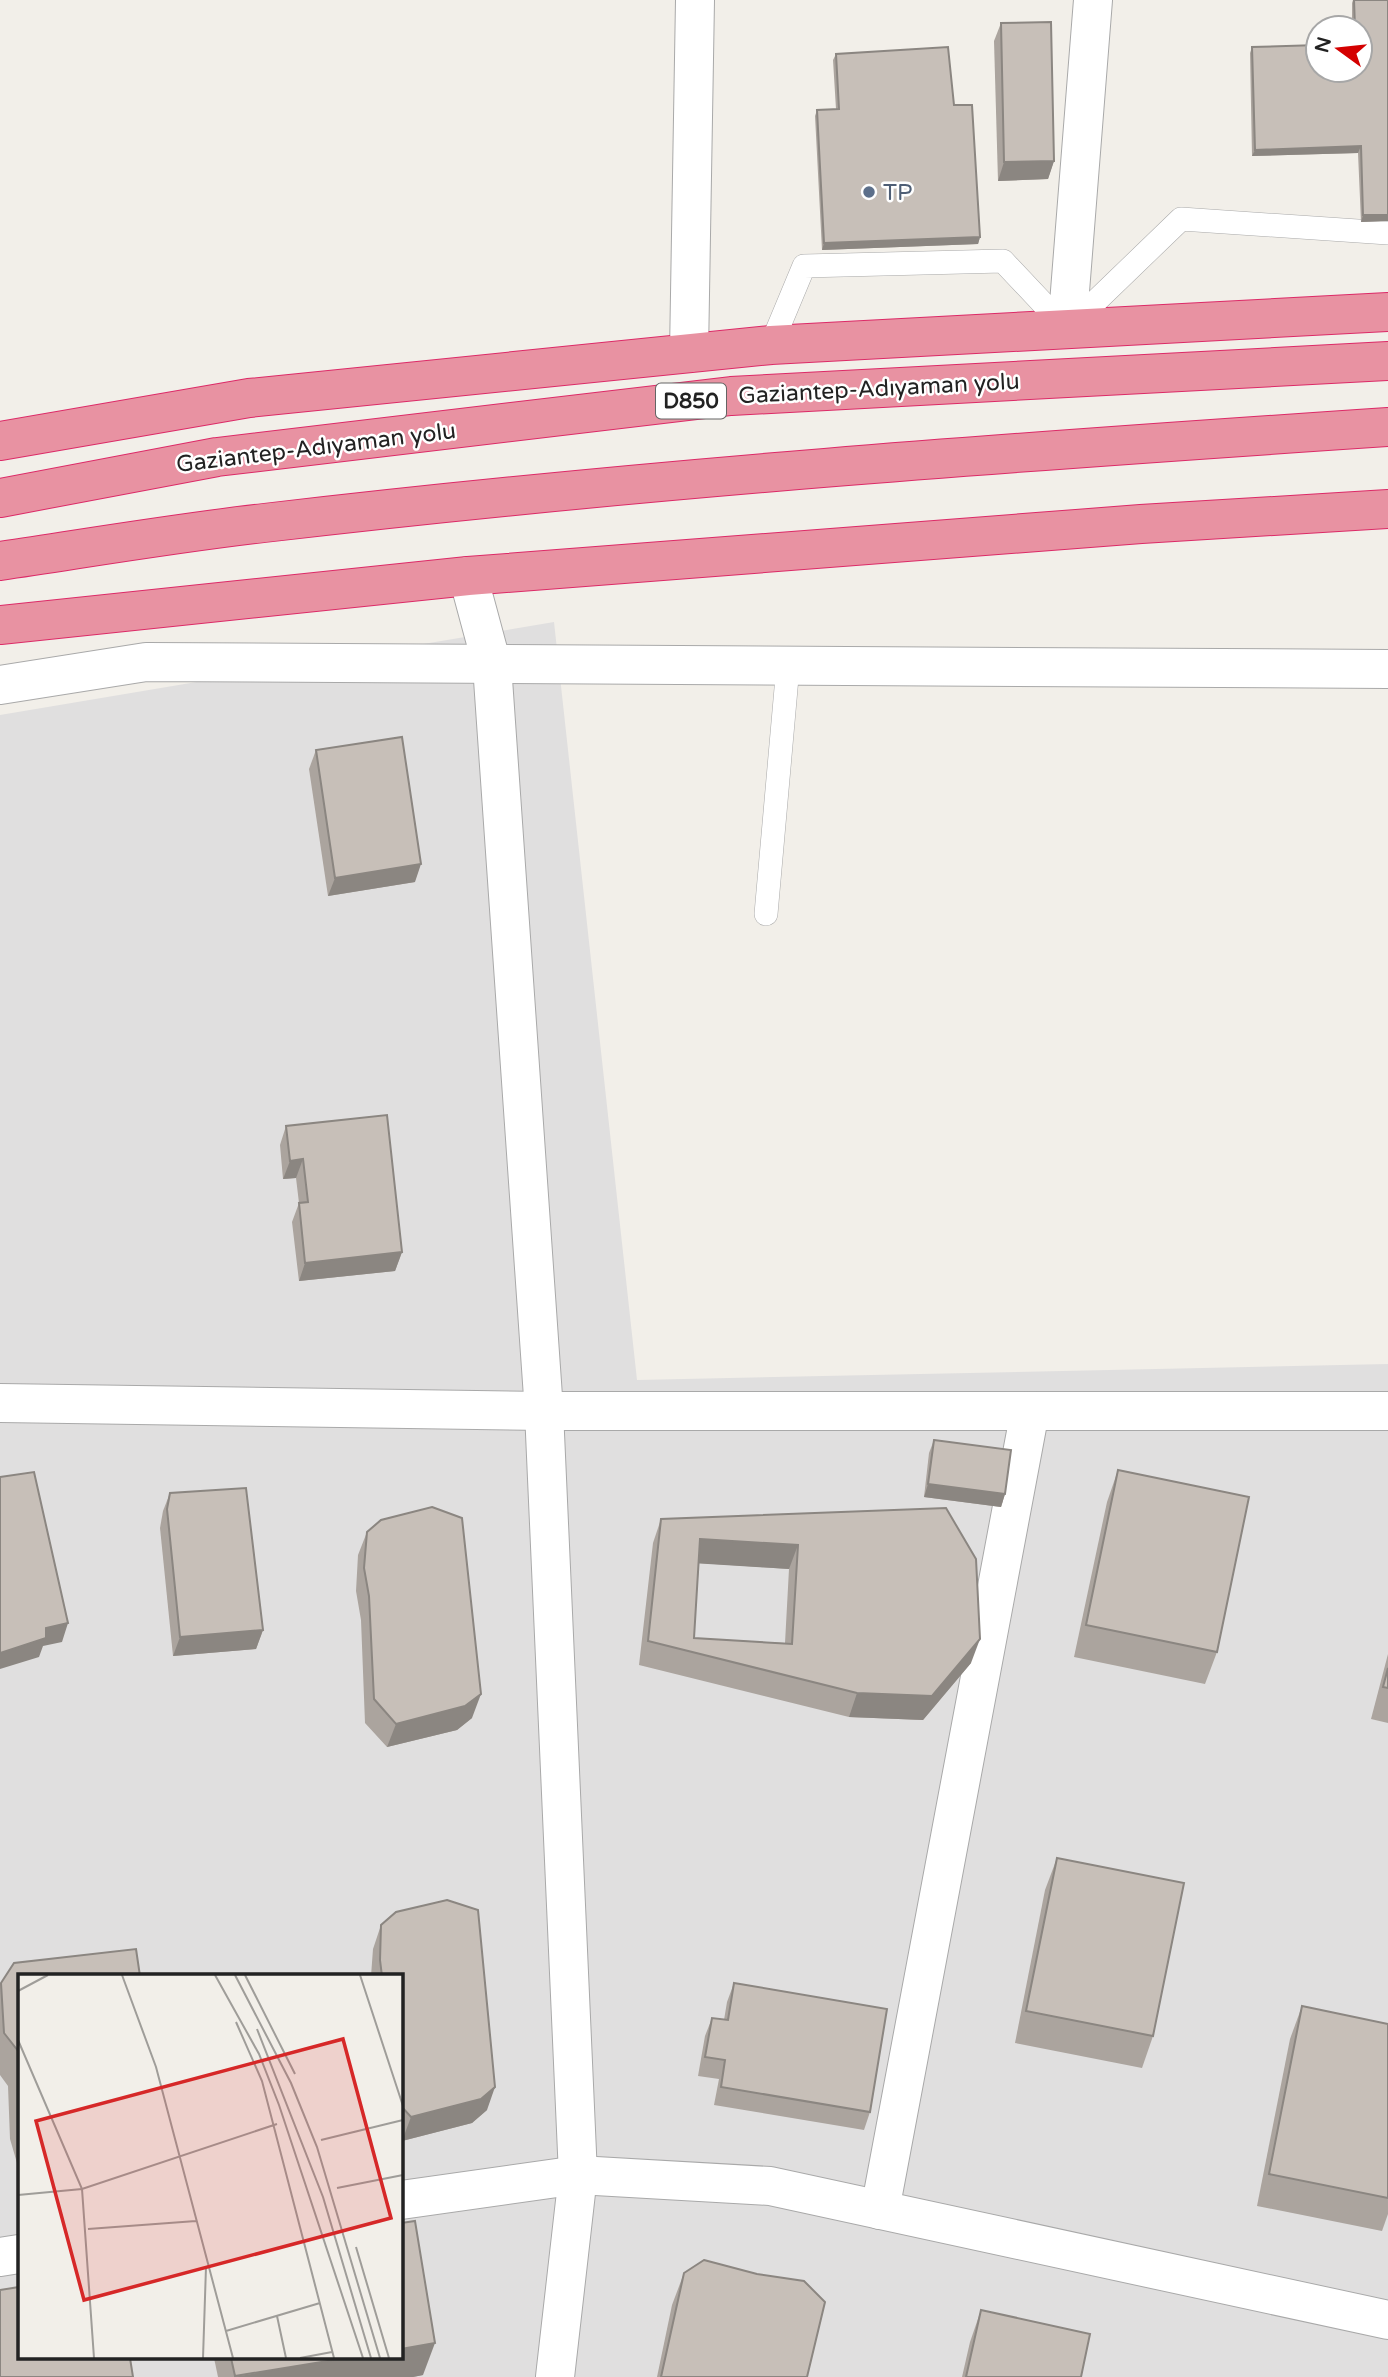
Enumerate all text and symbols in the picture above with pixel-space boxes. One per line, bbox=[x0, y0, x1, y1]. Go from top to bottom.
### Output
north arrow bbox=[1304, 14, 1374, 84]
text: N bbox=[1311, 35, 1336, 55]
place label: TP bbox=[883, 179, 912, 207]
marker: TP bbox=[861, 184, 877, 200]
street label: Gaziantep-Adıyaman yolu bbox=[738, 368, 1020, 410]
road number: D850 bbox=[656, 384, 726, 418]
street label: Gaziantep-Adıyaman yolu bbox=[175, 417, 458, 479]
inset map bbox=[18, 1974, 402, 2360]

